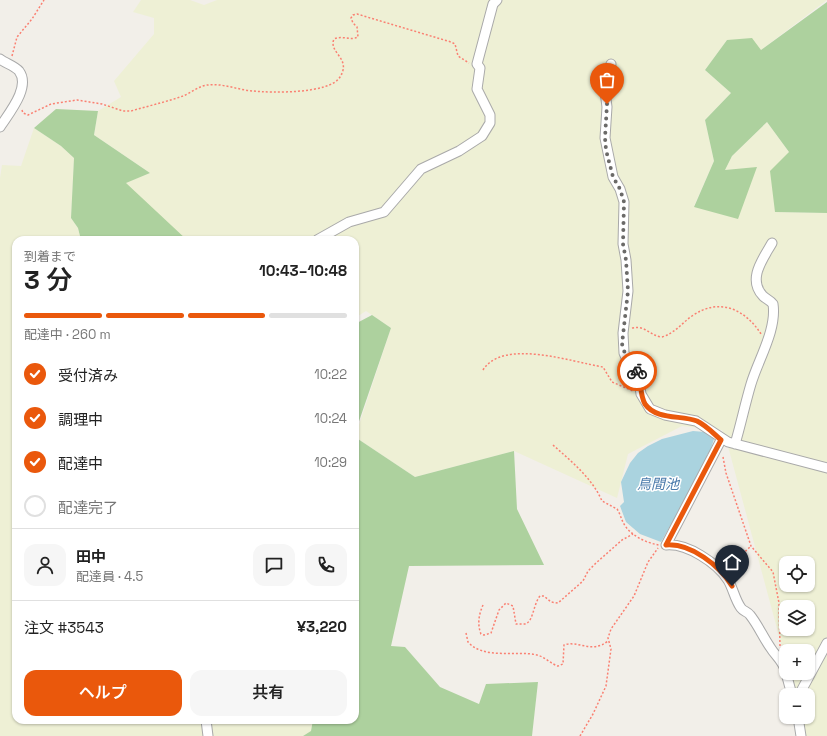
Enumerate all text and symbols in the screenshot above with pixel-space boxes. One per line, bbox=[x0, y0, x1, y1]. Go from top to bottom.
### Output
pin bbox=[590, 63, 624, 104]
icon: bag bbox=[596, 69, 618, 91]
text: 到着まで bbox=[24, 248, 76, 265]
text: 10:43–10:48 bbox=[259, 261, 347, 280]
text: 3 分 bbox=[24, 263, 72, 297]
text: 配達中 · 260 m bbox=[24, 326, 111, 343]
courier bbox=[617, 351, 657, 391]
icon: bike bbox=[626, 360, 648, 382]
icon: check bbox=[24, 363, 46, 385]
text: 受付済み bbox=[58, 366, 118, 385]
text: 10:22 bbox=[314, 366, 347, 383]
icon: check bbox=[24, 407, 46, 429]
text: 調理中 bbox=[58, 410, 103, 429]
text: 10:24 bbox=[314, 410, 347, 427]
icon: check bbox=[24, 451, 46, 473]
text: 配達中 bbox=[58, 454, 103, 473]
text: 10:29 bbox=[314, 454, 347, 471]
water label: 鳥間池 bbox=[637, 475, 681, 493]
text: 配達完了 bbox=[58, 498, 118, 517]
button: person bbox=[24, 544, 66, 586]
button: chat bbox=[253, 544, 295, 586]
button: phone bbox=[305, 544, 347, 586]
pin bbox=[715, 545, 749, 586]
text: 田中 bbox=[76, 547, 106, 566]
icon: home bbox=[721, 551, 743, 573]
map controls bbox=[779, 556, 815, 724]
button: locate bbox=[779, 556, 815, 592]
text: 配達員 · 4.5 bbox=[76, 568, 143, 585]
button: layers bbox=[779, 600, 815, 636]
text: ¥3,220 bbox=[297, 617, 347, 636]
text: 注文 #3543 bbox=[24, 618, 104, 637]
button: + bbox=[779, 644, 815, 680]
button: ヘルプ bbox=[24, 670, 182, 716]
button: 共有 bbox=[190, 670, 347, 716]
button: − bbox=[779, 688, 815, 724]

